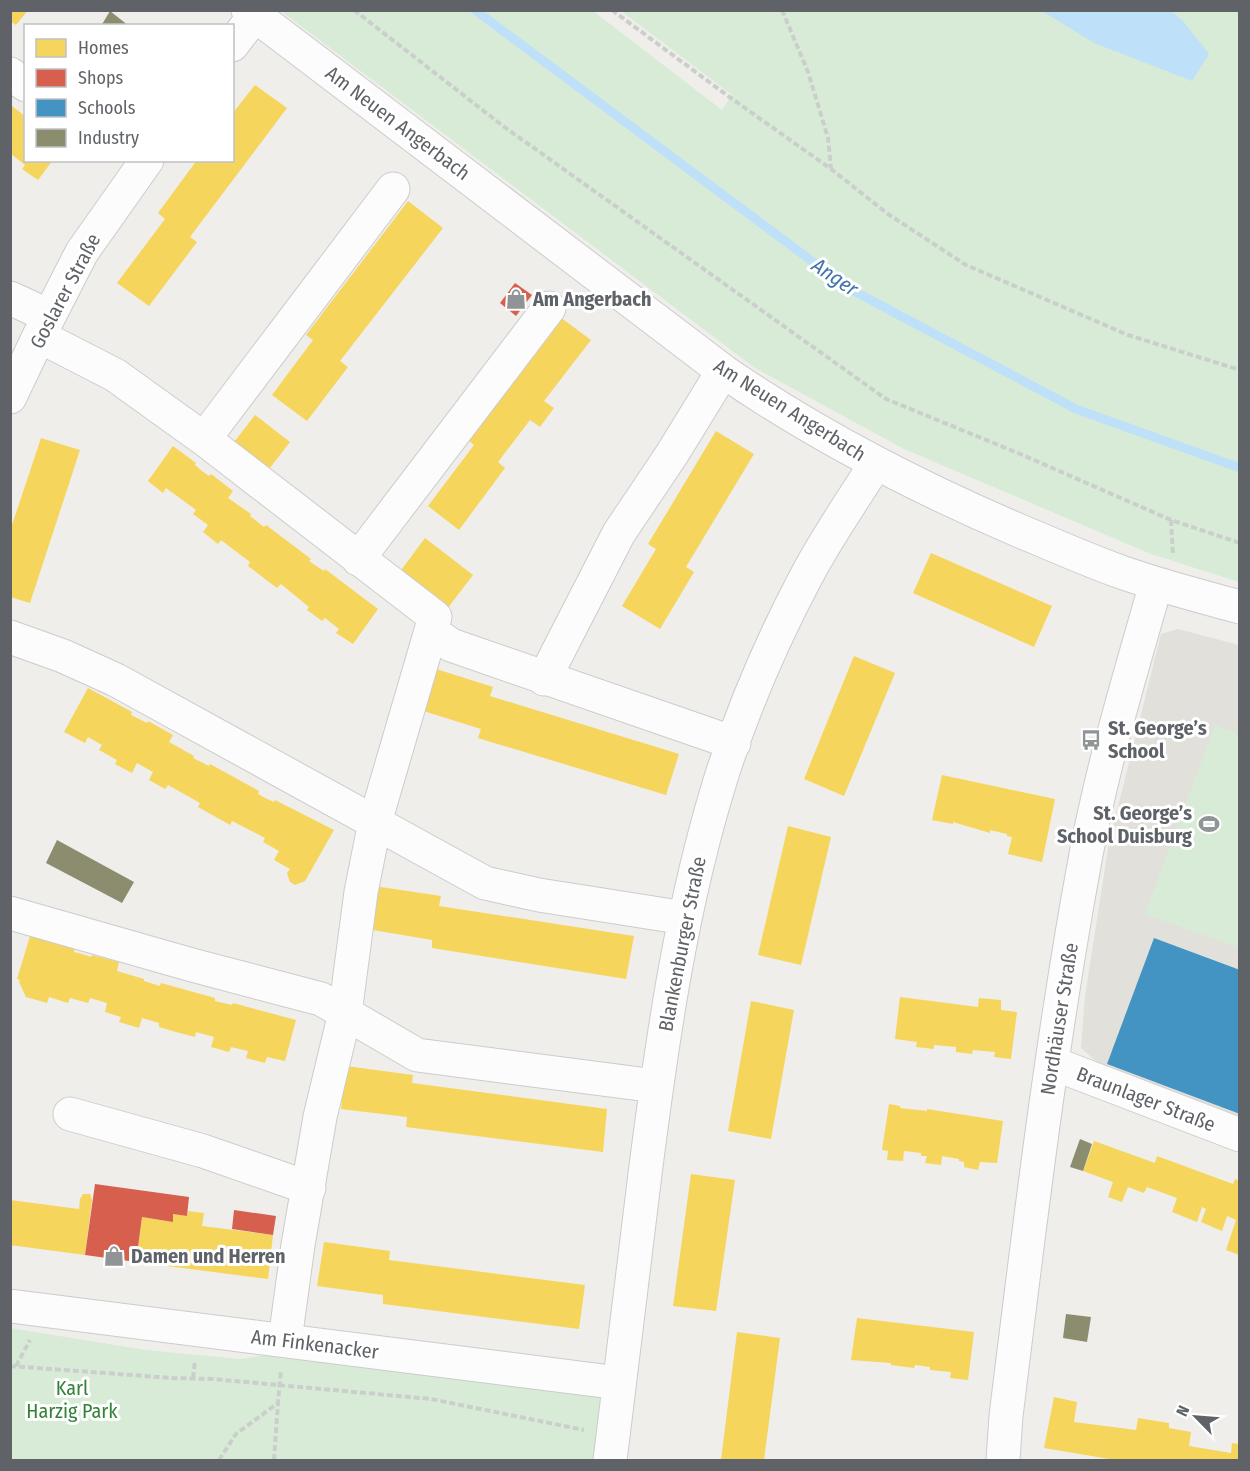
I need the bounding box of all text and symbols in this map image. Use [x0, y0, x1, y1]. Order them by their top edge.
legend [24, 24, 234, 162]
text: Homes [78, 37, 129, 59]
street label: Am Neuen Angerbach [321, 61, 475, 185]
text: Shops [78, 67, 123, 89]
text: Schools [78, 97, 136, 119]
text: Industry [78, 127, 139, 149]
street label: Goslarer Straße [25, 229, 105, 353]
water label: Anger [806, 252, 864, 302]
shop icon: Am Angerbach [504, 287, 528, 311]
place label: Am Angerbach [532, 287, 651, 311]
street label: Am Neuen Angerbach [710, 354, 870, 466]
place label: St. George’s School [1108, 716, 1207, 763]
bus stop icon: St. George’s School [1079, 728, 1103, 752]
place label: St. George’s School Duisburg [1057, 801, 1192, 848]
sports icon: St. George’s School Duisburg [1197, 812, 1221, 836]
street label: Blankenburger Straße [653, 855, 711, 1033]
street label: Nordhäuser Straße [1035, 941, 1083, 1097]
street label: Braunlager Straße [1073, 1062, 1219, 1136]
shop icon: Damen und Herren [102, 1244, 126, 1268]
place label: Damen und Herren [131, 1244, 285, 1268]
street label: Am Finkenacker [250, 1324, 380, 1364]
park label: Karl Harzig Park [26, 1376, 118, 1423]
north arrow [1166, 1387, 1226, 1447]
text: N [1172, 1403, 1193, 1419]

